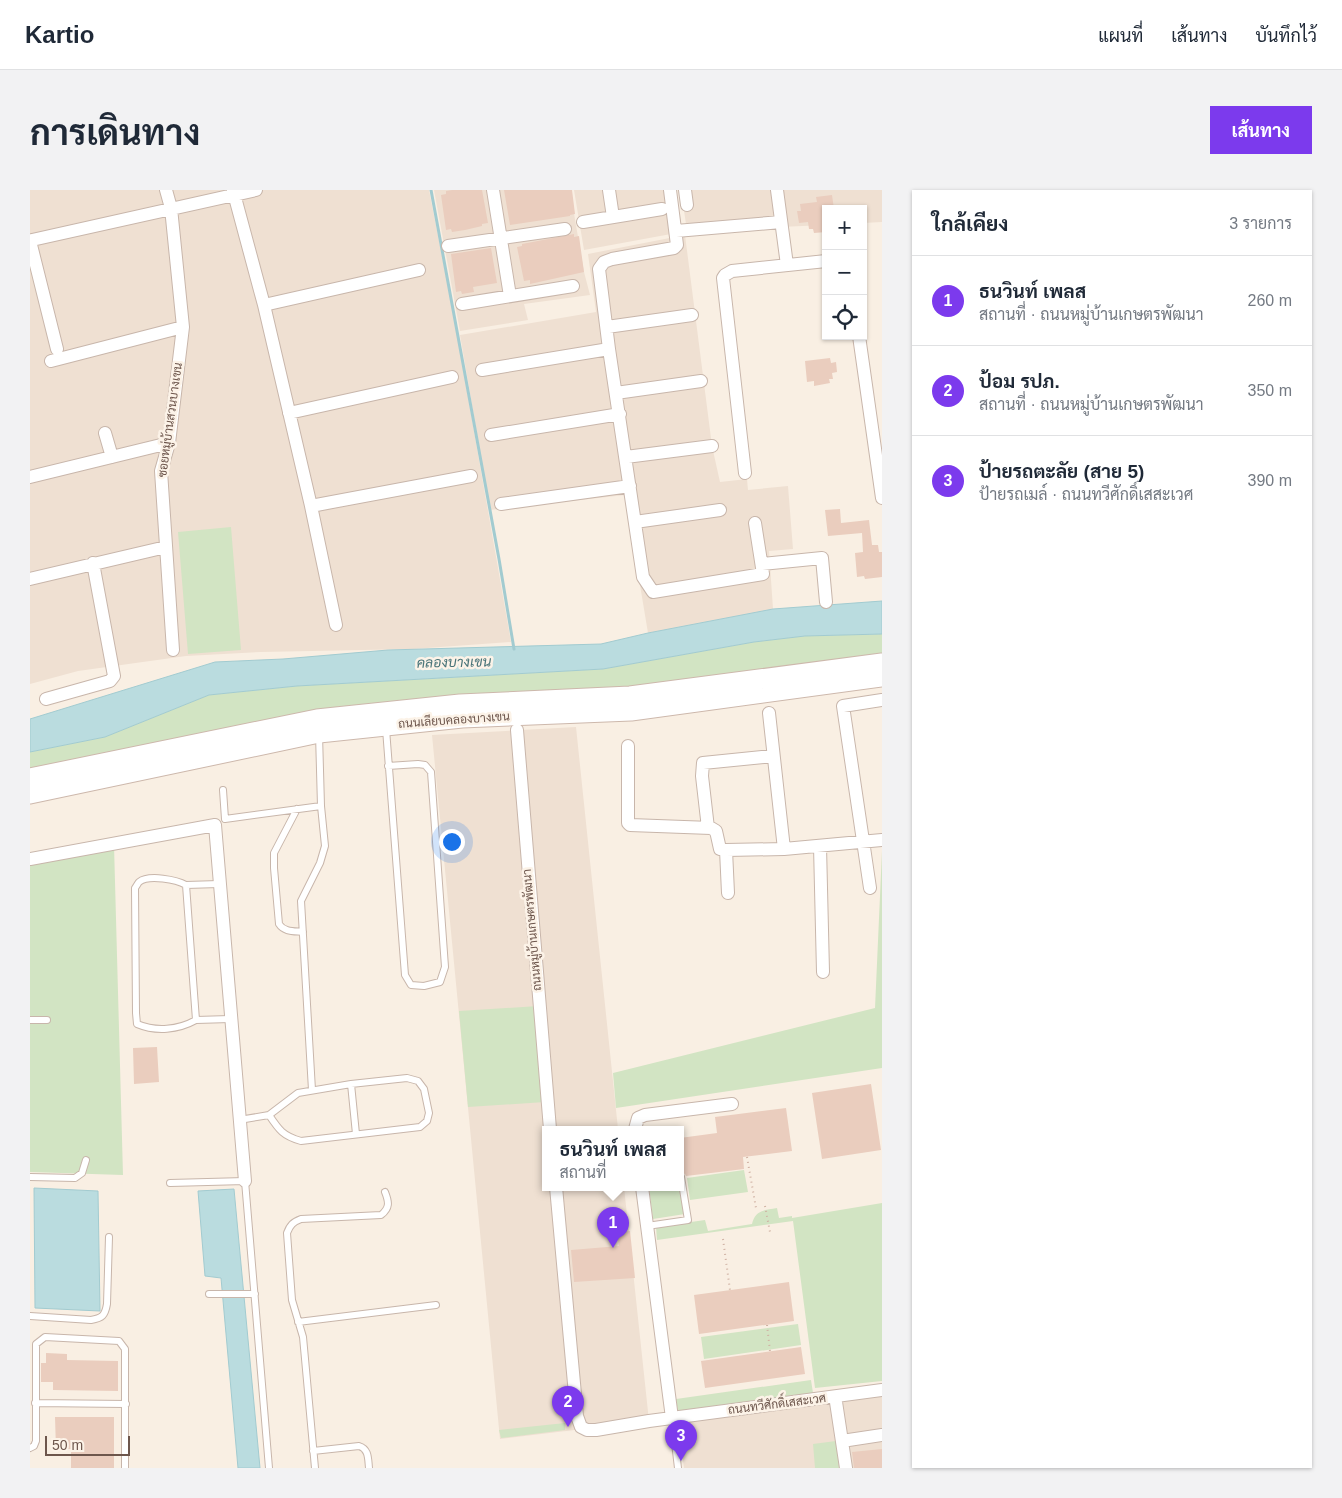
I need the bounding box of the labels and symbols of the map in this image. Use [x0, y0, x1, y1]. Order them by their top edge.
street label: ซอยหมู่บ้านสวนบางเขน [155, 361, 186, 478]
water label: คลองบางเขน [416, 653, 492, 671]
street label: ถนนเลียบคลองบางเขน [398, 708, 511, 731]
your location [439, 829, 465, 855]
street label: ถนนหมู่บ้านเกษตรพัฒนา [520, 868, 545, 992]
pin: 1 [597, 1207, 629, 1248]
pin: 2 [552, 1386, 584, 1427]
street label: ถนนทวีศักดิ์เสสะเวศ [727, 1387, 827, 1417]
pin: 3 [665, 1420, 697, 1461]
scale bar [45, 1433, 130, 1456]

